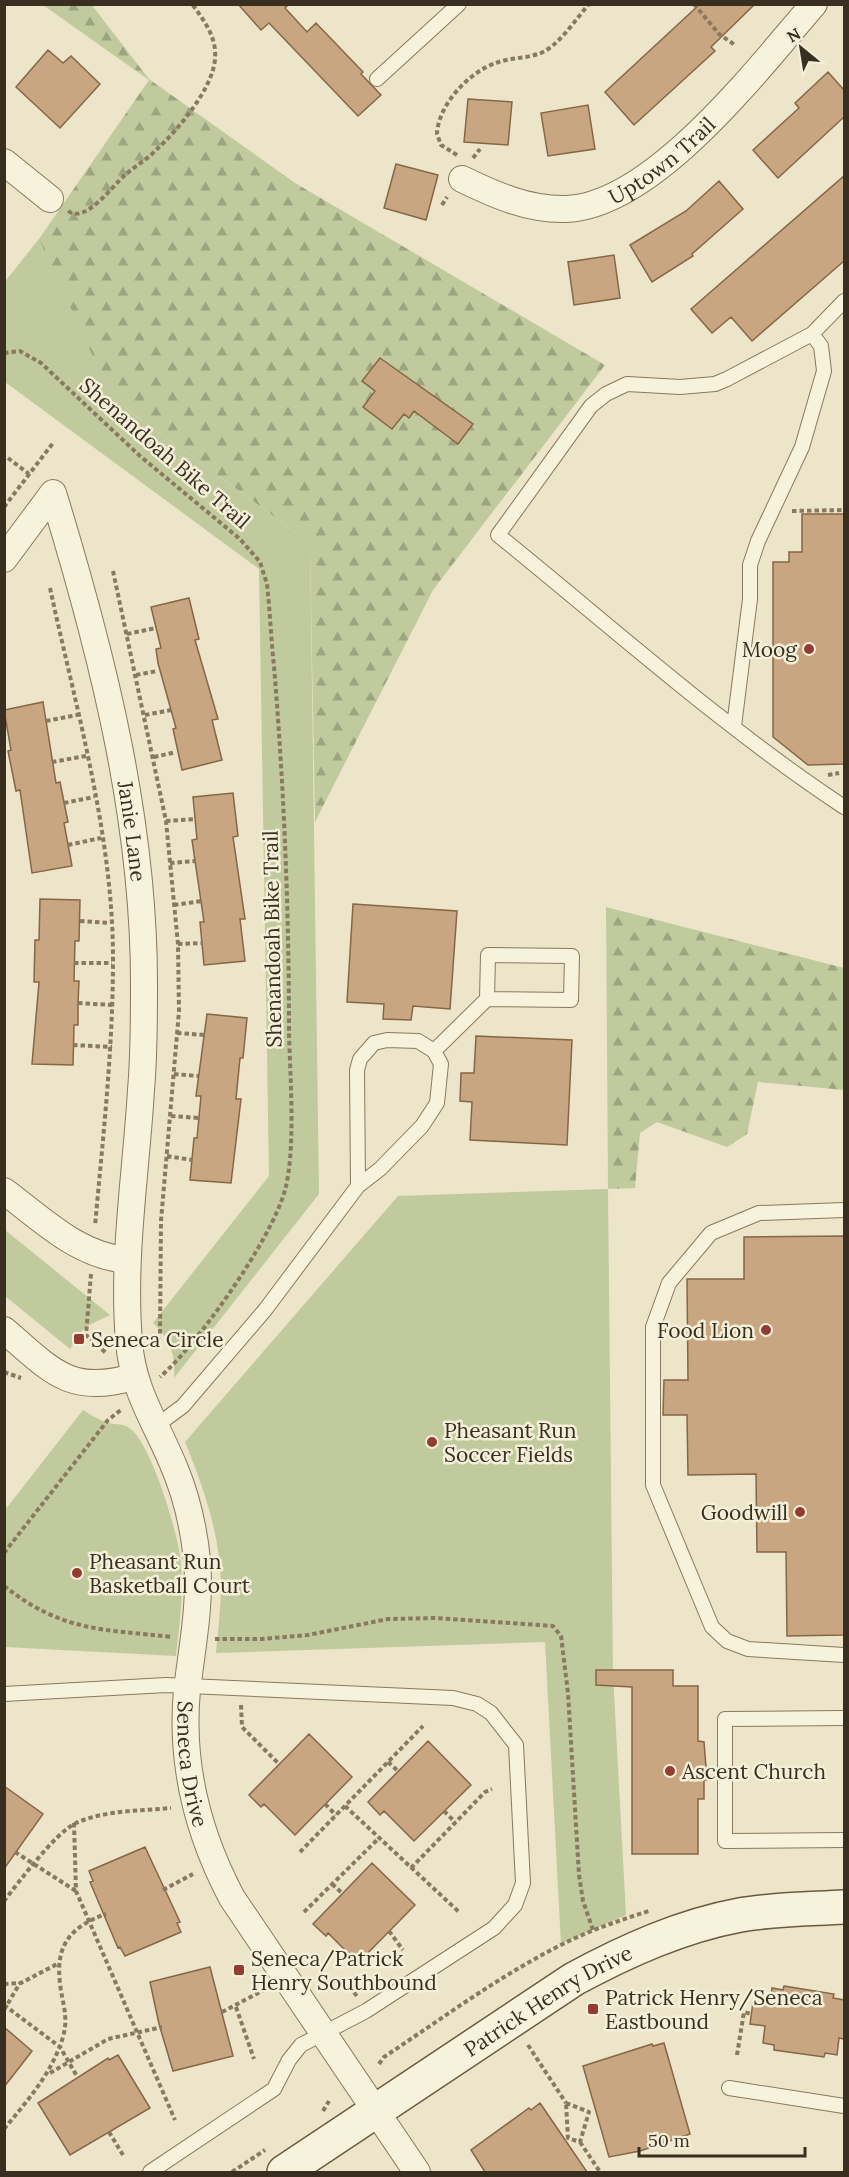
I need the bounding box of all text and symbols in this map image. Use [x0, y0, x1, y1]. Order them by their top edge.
north arrow [771, 18, 831, 78]
text: N [783, 23, 804, 47]
street label: Uptown Trail [604, 111, 721, 210]
street label: Shenandoah Bike Trail [74, 372, 256, 534]
place label: Moog [742, 636, 797, 663]
marker: Moog [802, 642, 816, 656]
street label: Janie Lane [112, 778, 152, 883]
street label: Shenandoah Bike Trail [257, 830, 287, 1048]
place label: Food Lion [657, 1317, 754, 1344]
marker: Food Lion [759, 1323, 773, 1337]
place label: Seneca Circle [91, 1326, 224, 1353]
marker: Seneca Circle [72, 1332, 86, 1346]
place label: Pheasant Run Soccer Fields [444, 1417, 577, 1468]
marker: Pheasant Run Soccer Fields [425, 1435, 439, 1449]
place label: Goodwill [701, 1499, 788, 1526]
marker: Goodwill [793, 1505, 807, 1519]
place label: Pheasant Run Basketball Court [89, 1548, 251, 1599]
marker: Pheasant Run Basketball Court [70, 1566, 84, 1580]
street label: Seneca Drive [172, 1700, 215, 1830]
place label: Ascent Church [681, 1758, 826, 1785]
marker: Ascent Church [663, 1764, 677, 1778]
street label: Patrick Henry Drive [458, 1939, 636, 2062]
place label: Seneca/Patrick Henry Southbound [251, 1945, 437, 1996]
marker: Seneca/Patrick Henry Southbound [232, 1963, 246, 1977]
place label: Patrick Henry/Seneca Eastbound [605, 1984, 823, 2035]
marker: Patrick Henry/Seneca Eastbound [586, 2002, 600, 2016]
scale bar [639, 2120, 806, 2158]
text: 50 m [648, 2129, 690, 2152]

